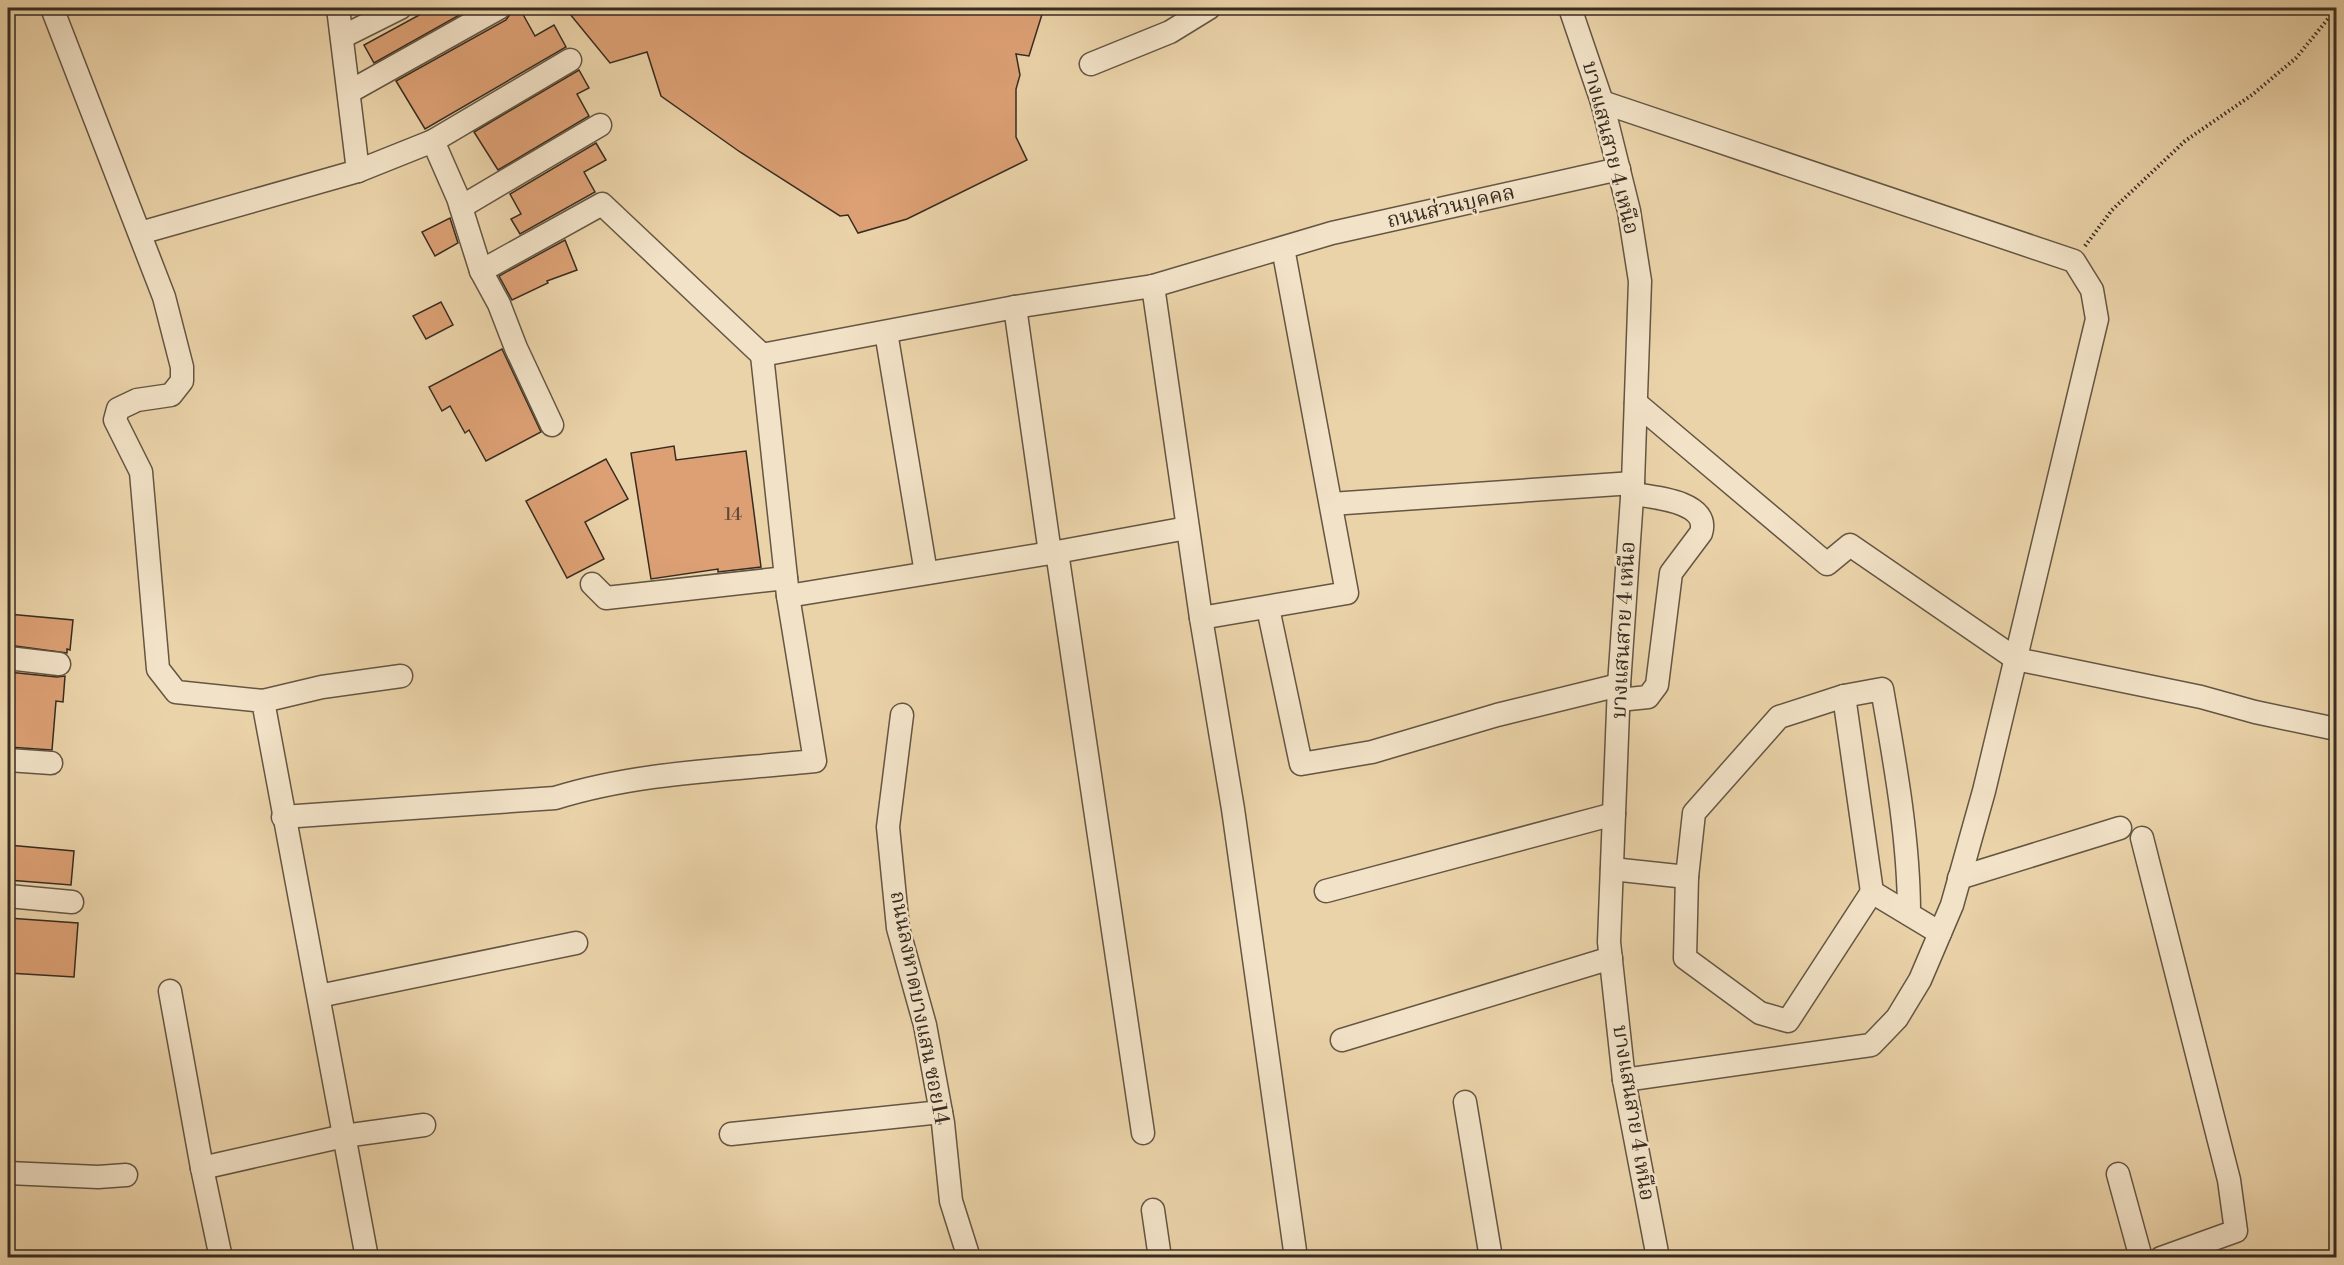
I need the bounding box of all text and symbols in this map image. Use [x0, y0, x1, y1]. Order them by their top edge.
street label: บางแสนสาย 4 เหนือ [1576, 59, 1644, 237]
street label: ถนนส่วนบุคคล [1385, 180, 1517, 234]
house number: 14 [724, 503, 742, 526]
street label: บางแสนสาย 4 เหนือ [1606, 541, 1642, 719]
street label: ถนนลงหาดบางแสน ซอย14 [884, 889, 954, 1127]
street label: บางแสนสาย 4 เหนือ [1606, 1023, 1660, 1203]

